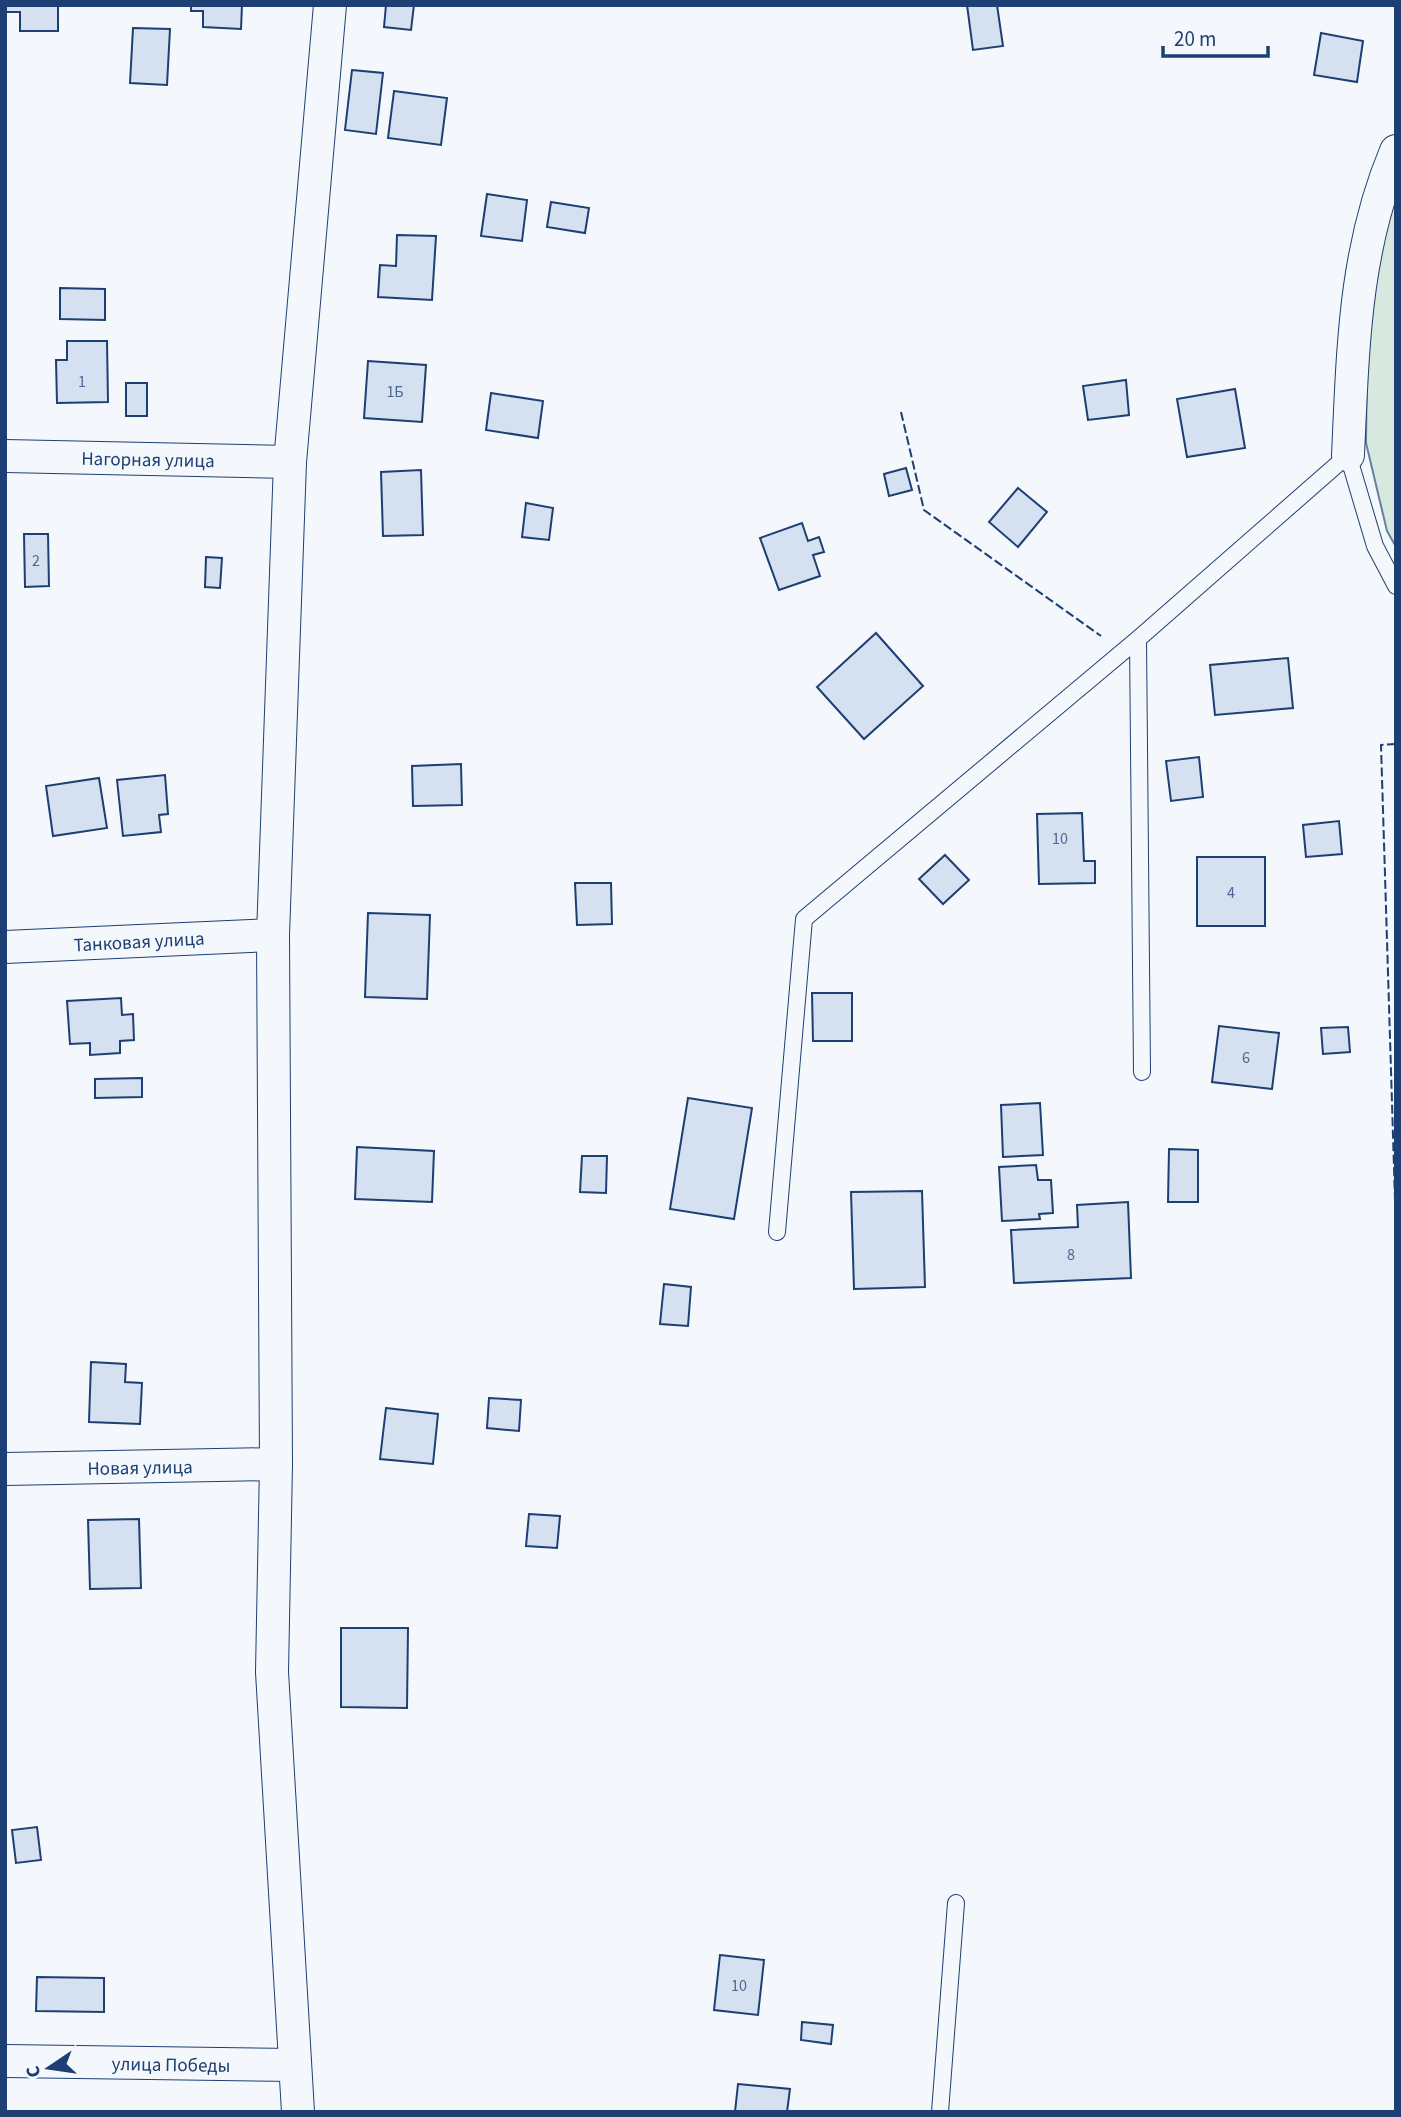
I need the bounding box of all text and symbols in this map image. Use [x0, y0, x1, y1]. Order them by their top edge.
scale bar [1163, 14, 1268, 58]
text: 20 m [1174, 24, 1216, 54]
house number: 1 [78, 371, 86, 393]
house number: 1Б [386, 381, 404, 403]
street label: Нагорная улица [81, 446, 215, 475]
house number: 2 [32, 550, 40, 572]
house number: 10 [1052, 828, 1068, 850]
house number: 4 [1227, 882, 1235, 904]
street label: Танковая улица [73, 926, 205, 959]
house number: 6 [1242, 1047, 1250, 1069]
house number: 8 [1067, 1244, 1075, 1266]
street label: Новая улица [87, 1454, 193, 1483]
house number: 10 [731, 1975, 747, 1997]
north arrow [14, 2033, 84, 2103]
street label: улица Победы [111, 2051, 231, 2080]
text: С [19, 2063, 48, 2080]

